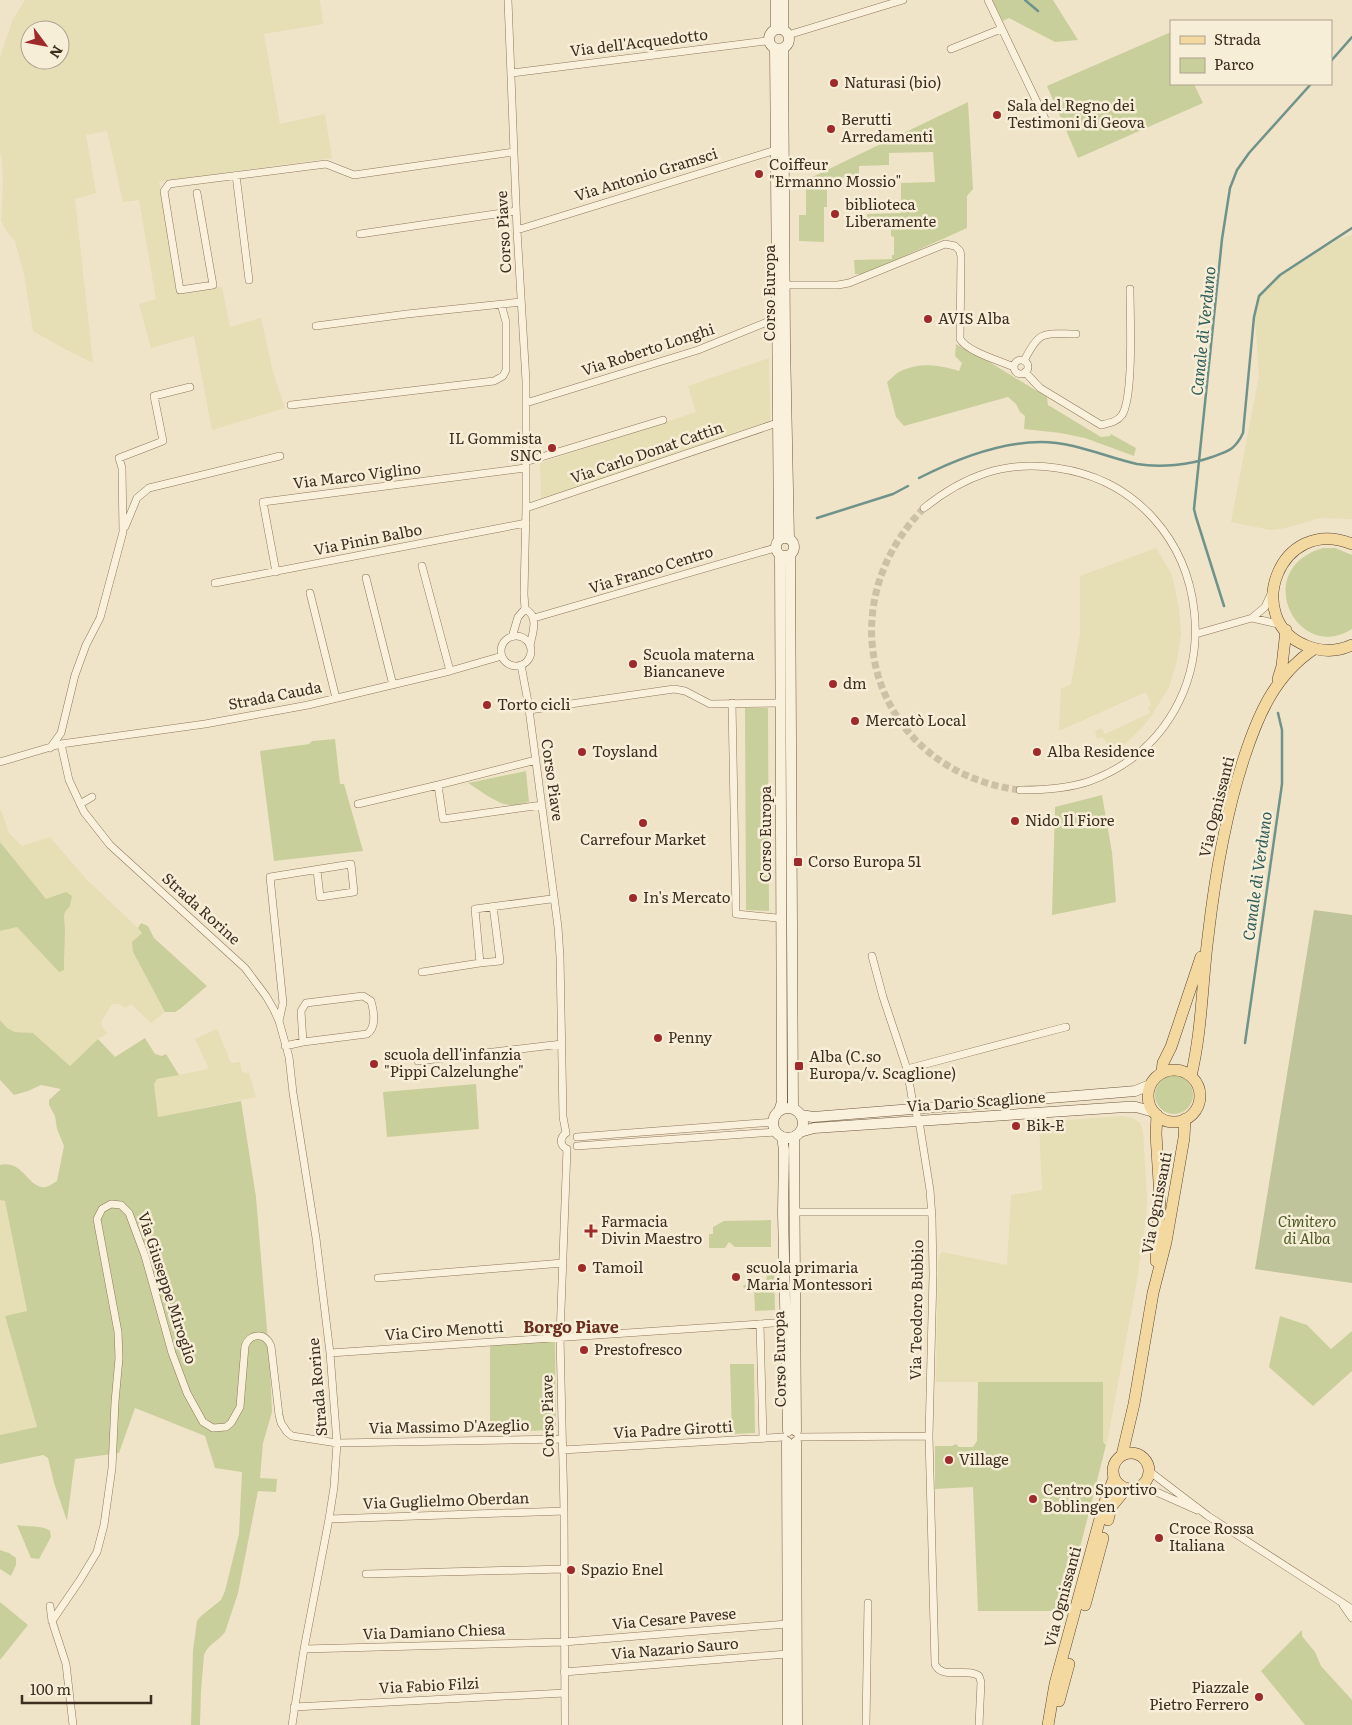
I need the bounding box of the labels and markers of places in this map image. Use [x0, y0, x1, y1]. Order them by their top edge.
place label: Naturasi (bio) [844, 70, 942, 93]
marker: Naturasi (bio) [828, 77, 840, 89]
place label: Sala del Regno dei Testimoni di Geova [1007, 93, 1146, 133]
place label: Berutti Arredamenti [841, 107, 933, 147]
marker: Sala del Regno dei Testimoni di Geova [991, 109, 1003, 121]
marker: Berutti Arredamenti [825, 123, 837, 135]
place label: Coiffeur "Ermanno Mossio" [769, 152, 901, 192]
marker: Coiffeur "Ermanno Mossio" [753, 168, 765, 180]
place label: biblioteca Liberamente [845, 192, 937, 232]
marker: biblioteca Liberamente [829, 208, 841, 220]
place label: AVIS Alba [938, 306, 1011, 329]
marker: AVIS Alba [922, 313, 934, 325]
place label: IL Gommista SNC [449, 426, 543, 466]
marker: IL Gommista SNC [546, 442, 558, 454]
place label: Scuola materna Biancaneve [643, 642, 755, 682]
marker: Scuola materna Biancaneve [627, 658, 639, 670]
place label: dm [843, 671, 867, 694]
marker: dm [827, 678, 839, 690]
place label: Torto cicli [497, 692, 570, 715]
marker: Torto cicli [481, 699, 493, 711]
place label: Mercatò Local [865, 708, 966, 731]
marker: Mercatò Local [849, 715, 861, 727]
place label: Toysland [592, 739, 658, 762]
place label: Alba Residence [1047, 739, 1155, 762]
marker: Toysland [576, 746, 588, 758]
marker: Alba Residence [1031, 746, 1043, 758]
place label: Nido Il Fiore [1025, 808, 1115, 831]
marker: Nido Il Fiore [1009, 815, 1021, 827]
marker: Carrefour Market [637, 817, 649, 829]
place label: Carrefour Market [580, 827, 706, 850]
place label: Corso Europa 51 [808, 849, 921, 872]
marker: Corso Europa 51 [792, 856, 804, 868]
place label: In's Mercato [643, 885, 731, 908]
marker: In's Mercato [627, 892, 639, 904]
place label: Penny [668, 1025, 713, 1048]
marker: Penny [652, 1032, 664, 1044]
place label: scuola dell'infanzia "Pippi Calzelunghe" [384, 1042, 524, 1082]
place label: Alba (C.so Europa/v. Scaglione) [809, 1044, 956, 1084]
marker: scuola dell'infanzia "Pippi Calzelunghe" [368, 1058, 380, 1070]
marker: Alba (C.so Europa/v. Scaglione) [793, 1060, 805, 1072]
place label: Bik-E [1026, 1113, 1065, 1136]
marker: Bik-E [1010, 1120, 1022, 1132]
place label: Farmacia Divin Maestro [601, 1209, 702, 1249]
marker: Farmacia Divin Maestro [585, 1225, 597, 1237]
place label: Tamoil [592, 1255, 643, 1278]
place label: scuola primaria Maria Montessori [746, 1255, 873, 1295]
marker: Tamoil [576, 1262, 588, 1274]
marker: scuola primaria Maria Montessori [730, 1271, 742, 1283]
place label: Prestofresco [594, 1337, 682, 1360]
marker: Prestofresco [578, 1344, 590, 1356]
place label: Village [959, 1447, 1009, 1470]
marker: Village [943, 1454, 955, 1466]
place label: Centro Sportivo Boblingen [1043, 1477, 1157, 1517]
marker: Centro Sportivo Boblingen [1027, 1493, 1039, 1505]
place label: Croce Rossa Italiana [1169, 1516, 1255, 1556]
marker: Croce Rossa Italiana [1153, 1532, 1165, 1544]
place label: Spazio Enel [581, 1557, 663, 1580]
marker: Spazio Enel [565, 1564, 577, 1576]
place label: Piazzale Pietro Ferrero [1149, 1675, 1249, 1715]
marker: Piazzale Pietro Ferrero [1253, 1691, 1265, 1703]

